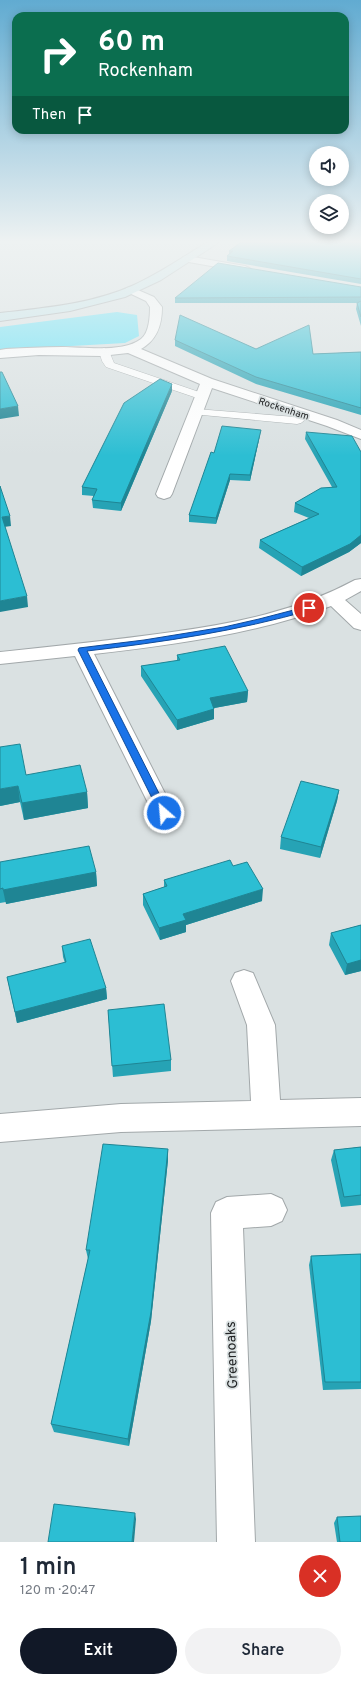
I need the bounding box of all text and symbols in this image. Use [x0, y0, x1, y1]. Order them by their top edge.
text: 60 m [98, 25, 165, 61]
icon: right [32, 28, 84, 80]
text: Rockenham [98, 60, 193, 83]
icon: arrive [74, 104, 96, 126]
text: Then [32, 106, 66, 125]
map controls [309, 146, 349, 234]
button: sound [309, 146, 349, 186]
button: layers [309, 194, 349, 234]
street label: Rockenham [256, 395, 311, 424]
pin [292, 591, 326, 625]
icon: arrive [298, 597, 320, 619]
position arrow [143, 792, 185, 834]
street label: Greenoaks [223, 1321, 242, 1389]
text: 1 min [20, 1553, 77, 1583]
button: close [299, 1555, 341, 1597]
text: 120 m · 20:47 [20, 1583, 95, 1599]
button: Exit [20, 1628, 177, 1674]
button: Share [185, 1628, 341, 1674]

